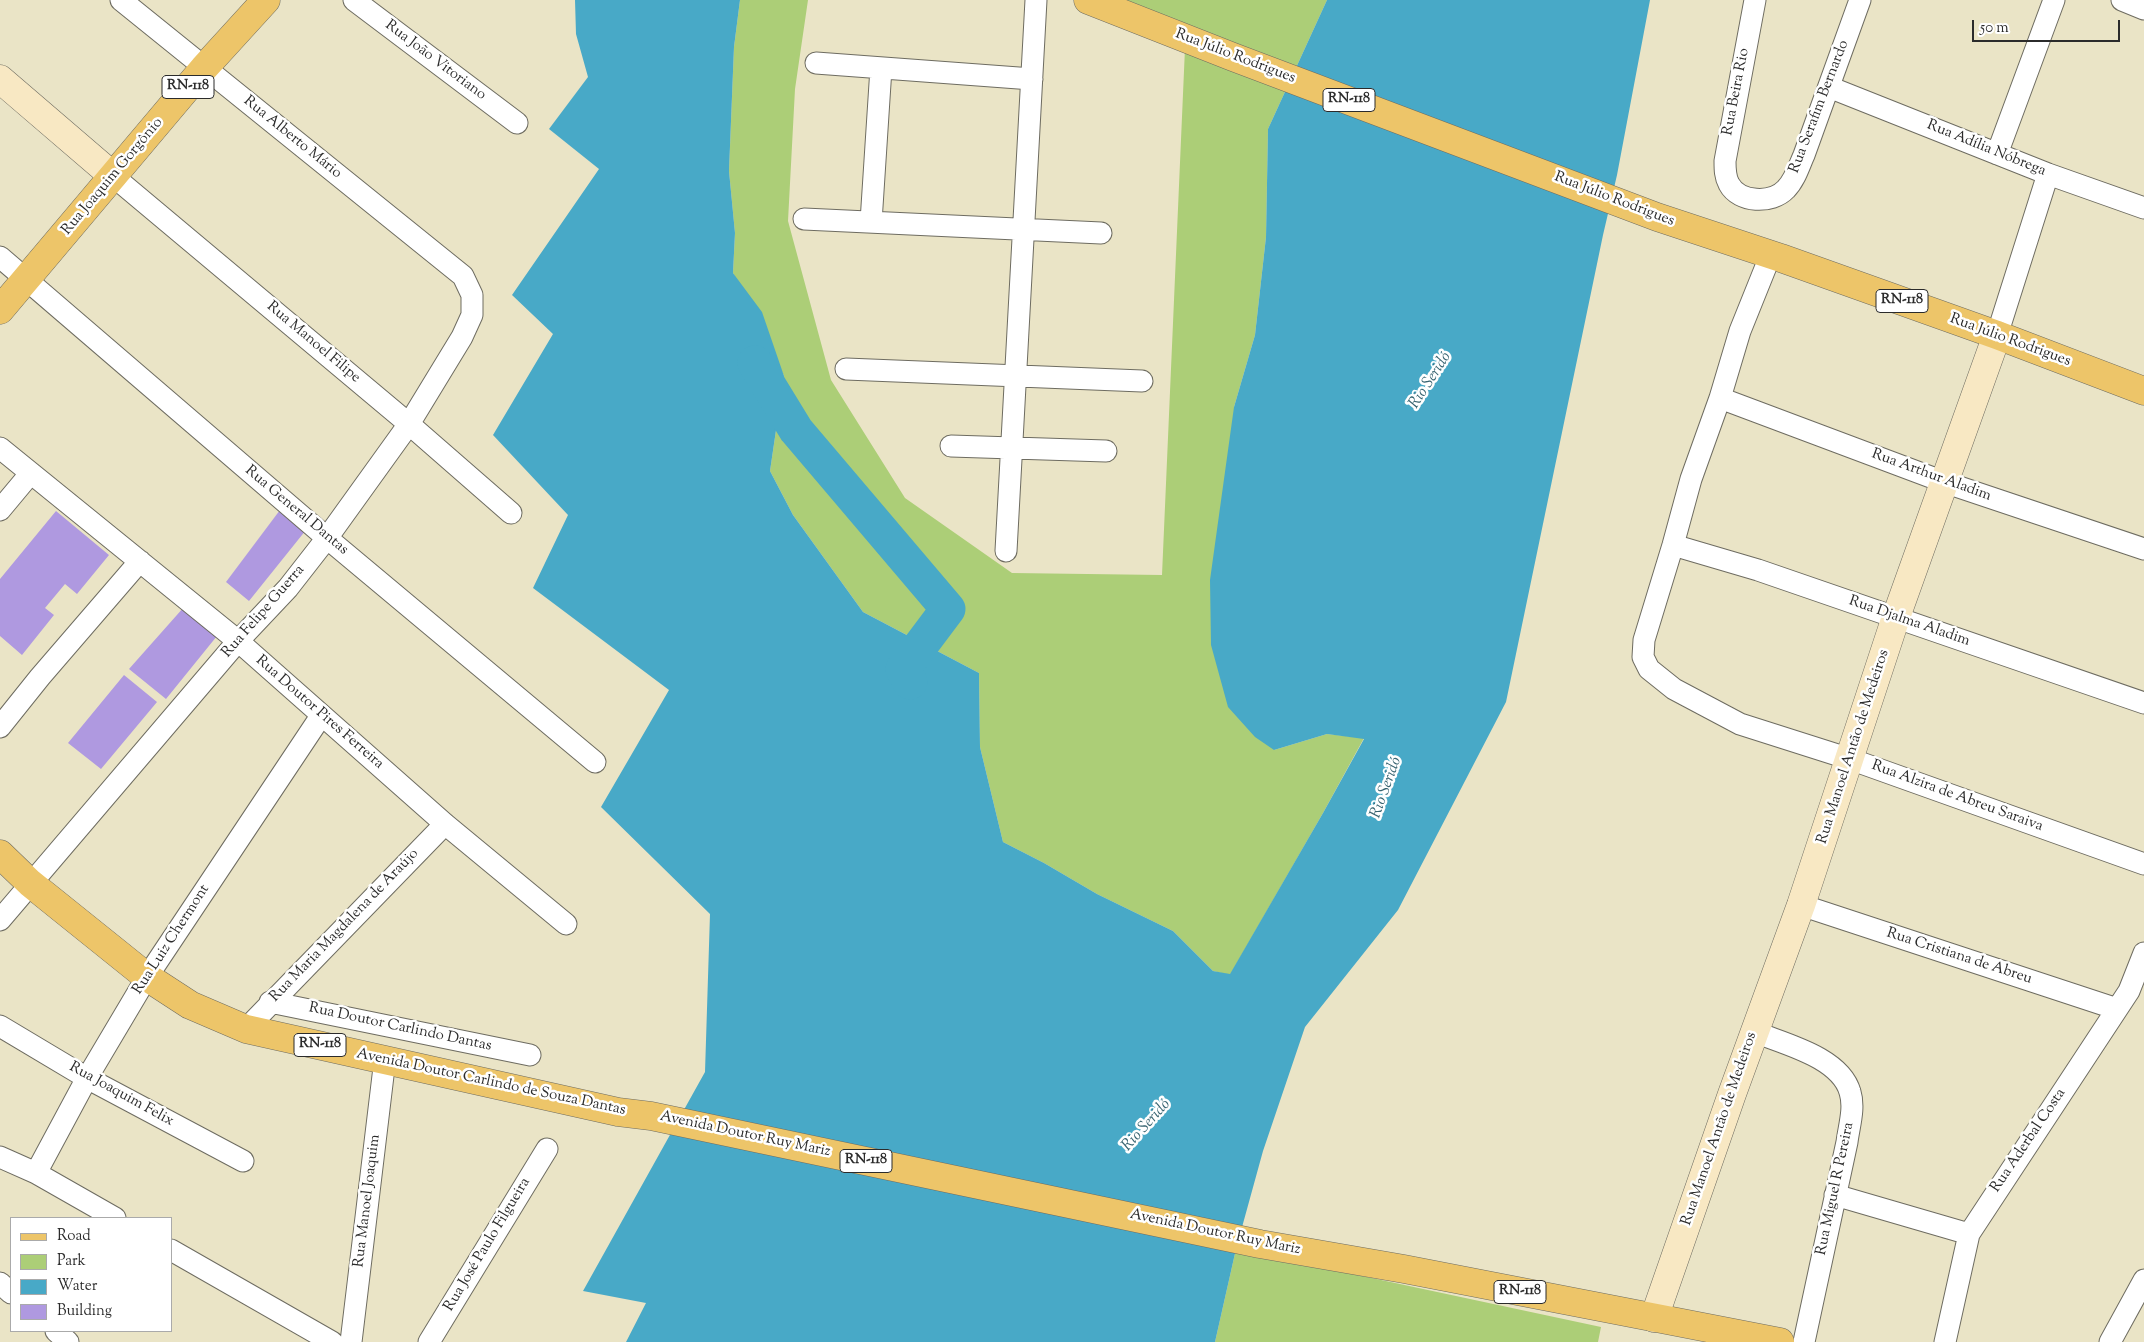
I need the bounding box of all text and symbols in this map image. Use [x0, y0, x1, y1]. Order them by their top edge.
scale bar [1974, 10, 2122, 42]
street label: Rua João Vitoriano [381, 17, 489, 105]
text: 50 m [1980, 18, 2009, 39]
street label: Rua Júlio Rodrigues [1172, 26, 1298, 88]
street label: Rua Serafim Bernardo [1786, 38, 1854, 176]
street label: Rua Beira Rio [1720, 47, 1754, 137]
road number: RN-118 [162, 75, 214, 98]
road number: RN-118 [1323, 88, 1375, 112]
street label: Rua Alberto Mário [239, 93, 345, 183]
street label: Rua Joaquim Gorgônio [59, 115, 167, 239]
street label: Rua Adília Nóbrega [1924, 117, 2048, 181]
street label: Rua Júlio Rodrigues [1551, 169, 1677, 231]
road number: RN-118 [1876, 290, 1928, 312]
street label: Rua Manoel Filipe [262, 298, 364, 388]
street label: Rua Júlio Rodrigues [1947, 311, 2073, 371]
water label: Rio Seridó [1406, 349, 1456, 413]
street label: Rua Arthur Aladim [1869, 446, 1993, 506]
street label: Rua General Dantas [241, 463, 351, 559]
street label: Rua Felipe Guerra [219, 562, 309, 662]
street label: Rua Djalma Aladim [1846, 593, 1972, 651]
street label: Rua Manoel Antão de Medeiros [1814, 647, 1894, 847]
street label: Rua Doutor Pires Ferreira [251, 652, 387, 774]
water label: Rio Seridó [1367, 755, 1407, 821]
street label: Rua Alzira de Abreu Saraiva [1869, 758, 2045, 836]
street label: Rua Maria Magdalena de Araújo [267, 845, 423, 1007]
street label: Rua Luiz Chermont [130, 882, 214, 998]
street label: Rua Cristiana de Abreu [1884, 925, 2034, 989]
street label: Rua Doutor Carlindo Dantas [307, 1000, 493, 1056]
street label: Rua Manoel Antão de Medeiros [1678, 1030, 1762, 1228]
road number: RN-118 [294, 1034, 346, 1056]
street label: Avenida Doutor Carlindo de Souza Dantas [355, 1046, 627, 1120]
street label: Rua Joaquim Felix [66, 1059, 176, 1131]
street label: Rua Aderbal Costa [1988, 1086, 2070, 1196]
water label: Rio Seridó [1119, 1096, 1175, 1156]
street label: Avenida Doutor Ruy Mariz [658, 1108, 832, 1162]
street label: Rua Miguel R Pereira [1813, 1121, 1859, 1257]
street label: Rua Manoel Joaquim [351, 1134, 385, 1268]
road number: RN-118 [840, 1150, 892, 1172]
street label: Rua José Paulo Filgueira [441, 1175, 535, 1315]
street label: Avenida Doutor Ruy Mariz [1128, 1206, 1302, 1260]
legend [10, 1217, 172, 1332]
text: Road [57, 1226, 91, 1247]
text: Park [57, 1251, 86, 1272]
text: Water [57, 1276, 97, 1297]
road number: RN-118 [1494, 1280, 1546, 1304]
text: Building [57, 1301, 112, 1322]

